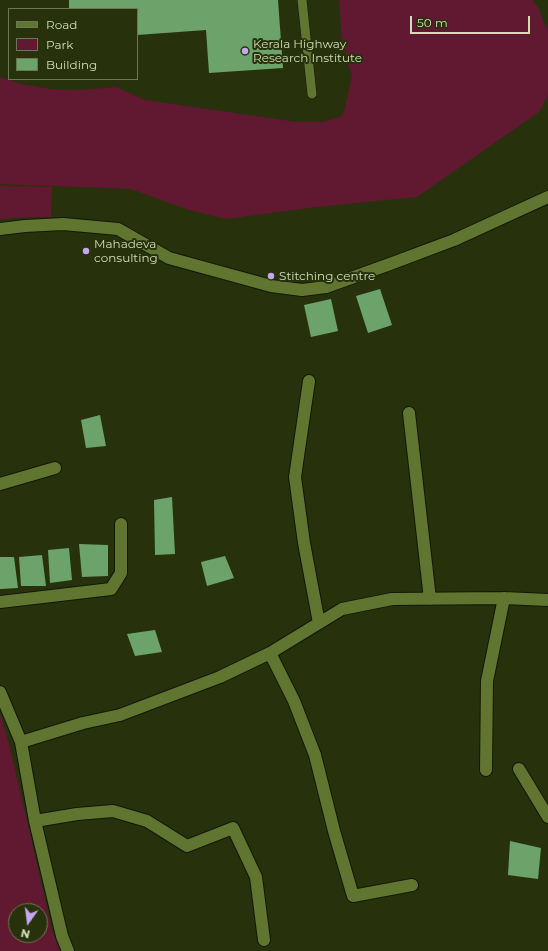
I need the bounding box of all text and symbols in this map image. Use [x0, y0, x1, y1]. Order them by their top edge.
legend [8, 8, 138, 80]
scale bar [412, 8, 532, 34]
text: 50 m [417, 15, 448, 30]
text: Road [46, 17, 77, 32]
text: Park [46, 37, 73, 52]
place label: Kerala Highway Research Institute [253, 37, 362, 65]
marker: Kerala Highway Research Institute [240, 46, 250, 56]
text: Building [46, 57, 97, 72]
place label: Mahadeva consulting [94, 237, 158, 265]
marker: Mahadeva consulting [81, 246, 91, 256]
place label: Stitching centre [279, 269, 375, 283]
marker: Stitching centre [266, 271, 276, 281]
north arrow [8, 903, 48, 943]
text: N [19, 926, 31, 942]

